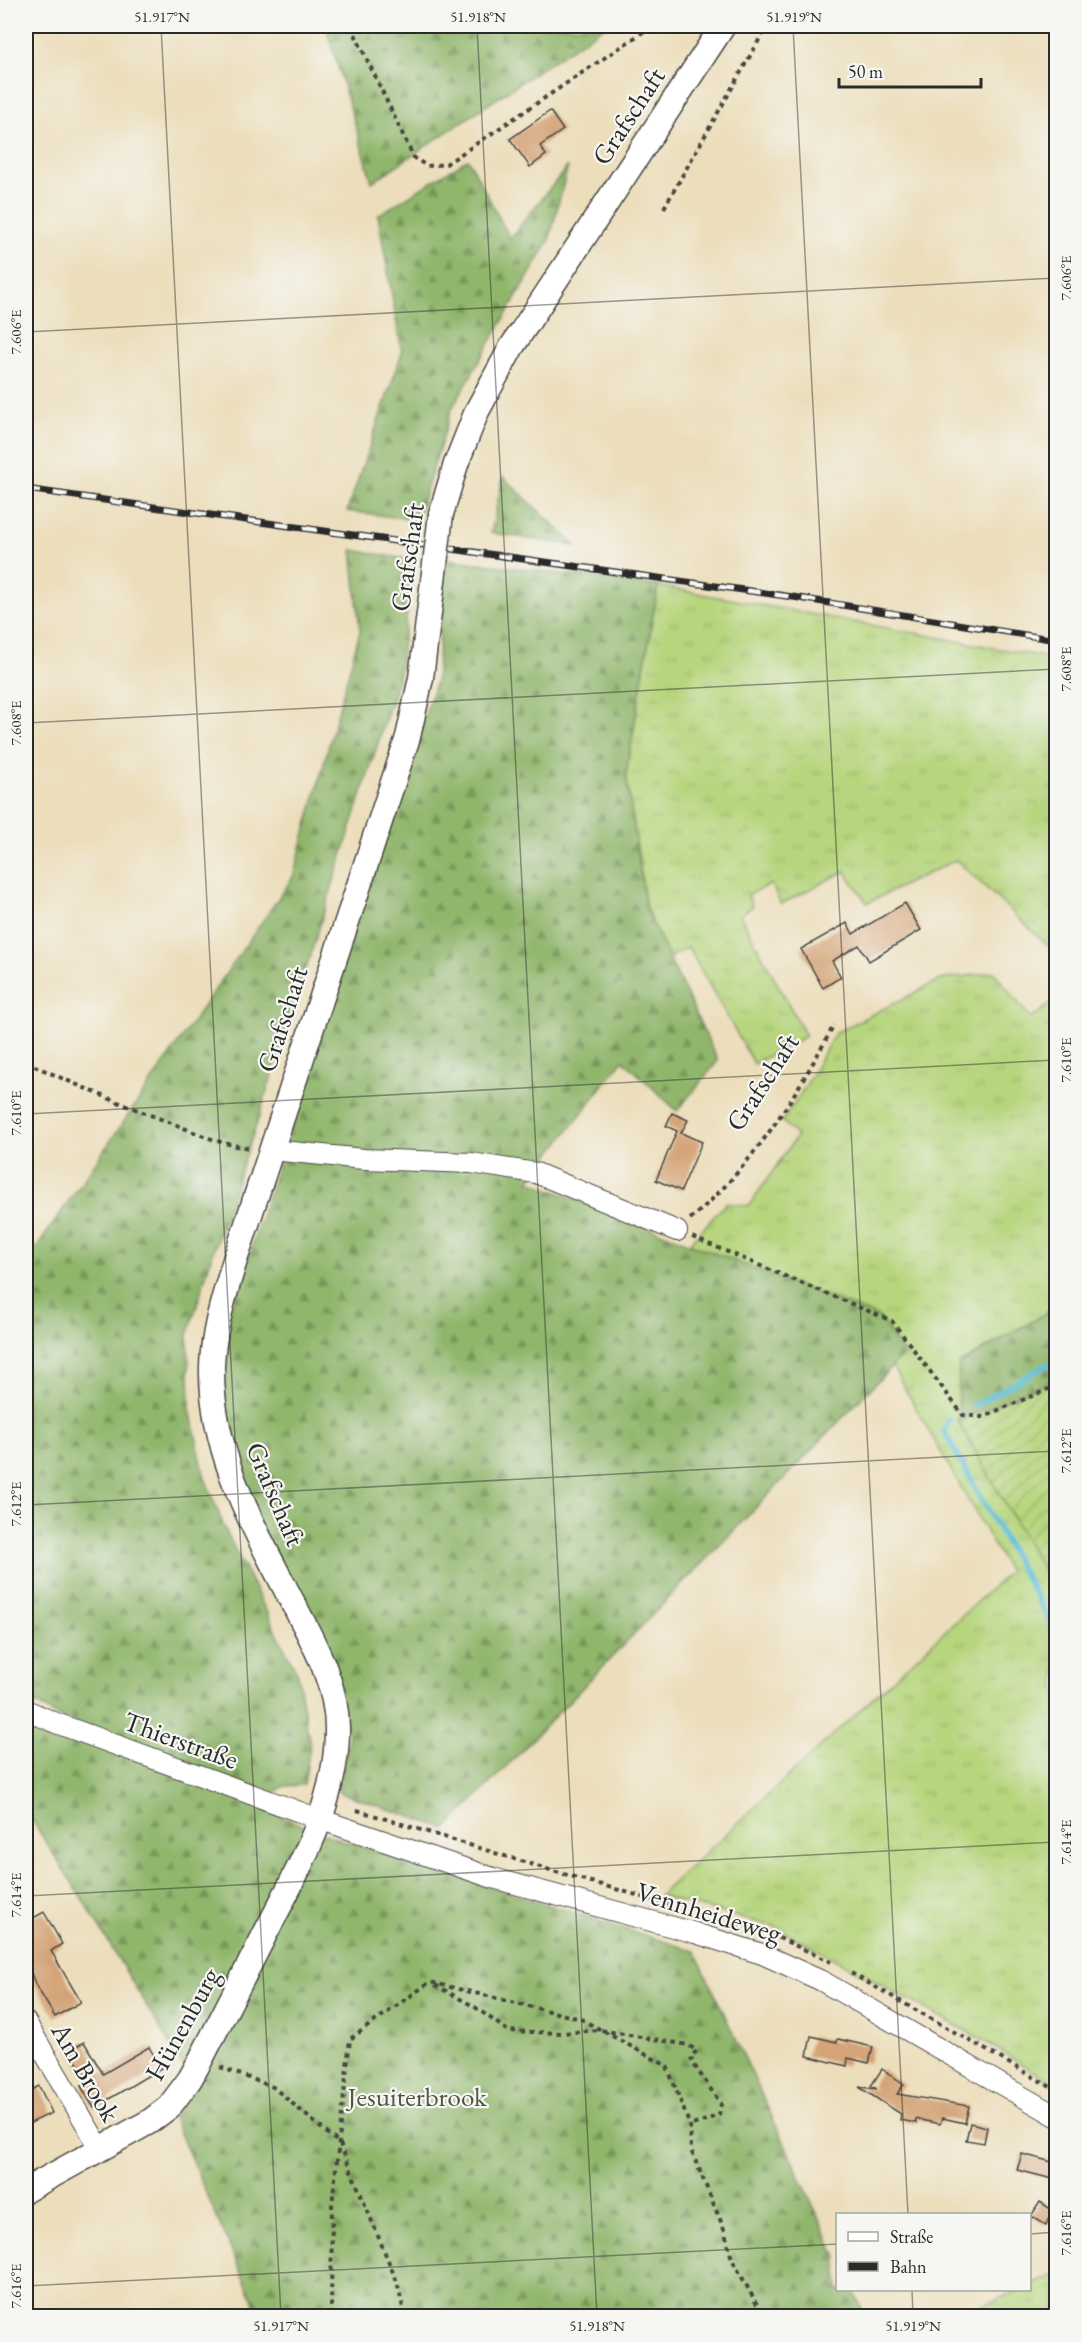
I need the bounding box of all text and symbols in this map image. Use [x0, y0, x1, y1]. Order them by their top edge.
text: 51.917°N [134, 7, 190, 26]
text: 51.918°N [450, 7, 506, 26]
text: 51.919°N [766, 7, 822, 26]
scale bar [839, 51, 982, 89]
street label: Grafschaft [584, 60, 673, 171]
text: 50 m [848, 60, 883, 83]
text: 7.606°E [1056, 255, 1075, 301]
text: 7.606°E [6, 309, 25, 355]
street label: Grafschaft [382, 500, 432, 614]
text: 7.608°E [1056, 646, 1075, 692]
text: 7.608°E [6, 700, 25, 746]
street label: Grafschaft [248, 961, 316, 1076]
street label: Grafschaft [718, 1026, 807, 1137]
text: 7.610°E [1056, 1037, 1075, 1083]
text: 7.610°E [6, 1090, 25, 1136]
text: 7.612°E [1056, 1428, 1075, 1474]
street label: Grafschaft [238, 1437, 314, 1552]
text: 7.612°E [6, 1481, 25, 1527]
street label: Thierstraße [119, 1703, 243, 1777]
text: 7.614°E [1056, 1819, 1075, 1865]
text: 7.614°E [6, 1872, 25, 1918]
street label: Vennheideweg [632, 1873, 786, 1951]
street label: Hünenburg [137, 1961, 227, 2087]
street label: Am Brook [43, 2015, 129, 2128]
park label: Jesuiterbrook [345, 2079, 487, 2114]
text: 7.616°E [1056, 2210, 1075, 2256]
legend [836, 2213, 1031, 2291]
text: Straße [890, 2225, 933, 2248]
text: Bahn [890, 2255, 927, 2278]
text: 7.616°E [6, 2263, 25, 2309]
text: 51.917°N [253, 2316, 309, 2335]
text: 51.918°N [569, 2316, 625, 2335]
text: 51.919°N [885, 2316, 941, 2335]

